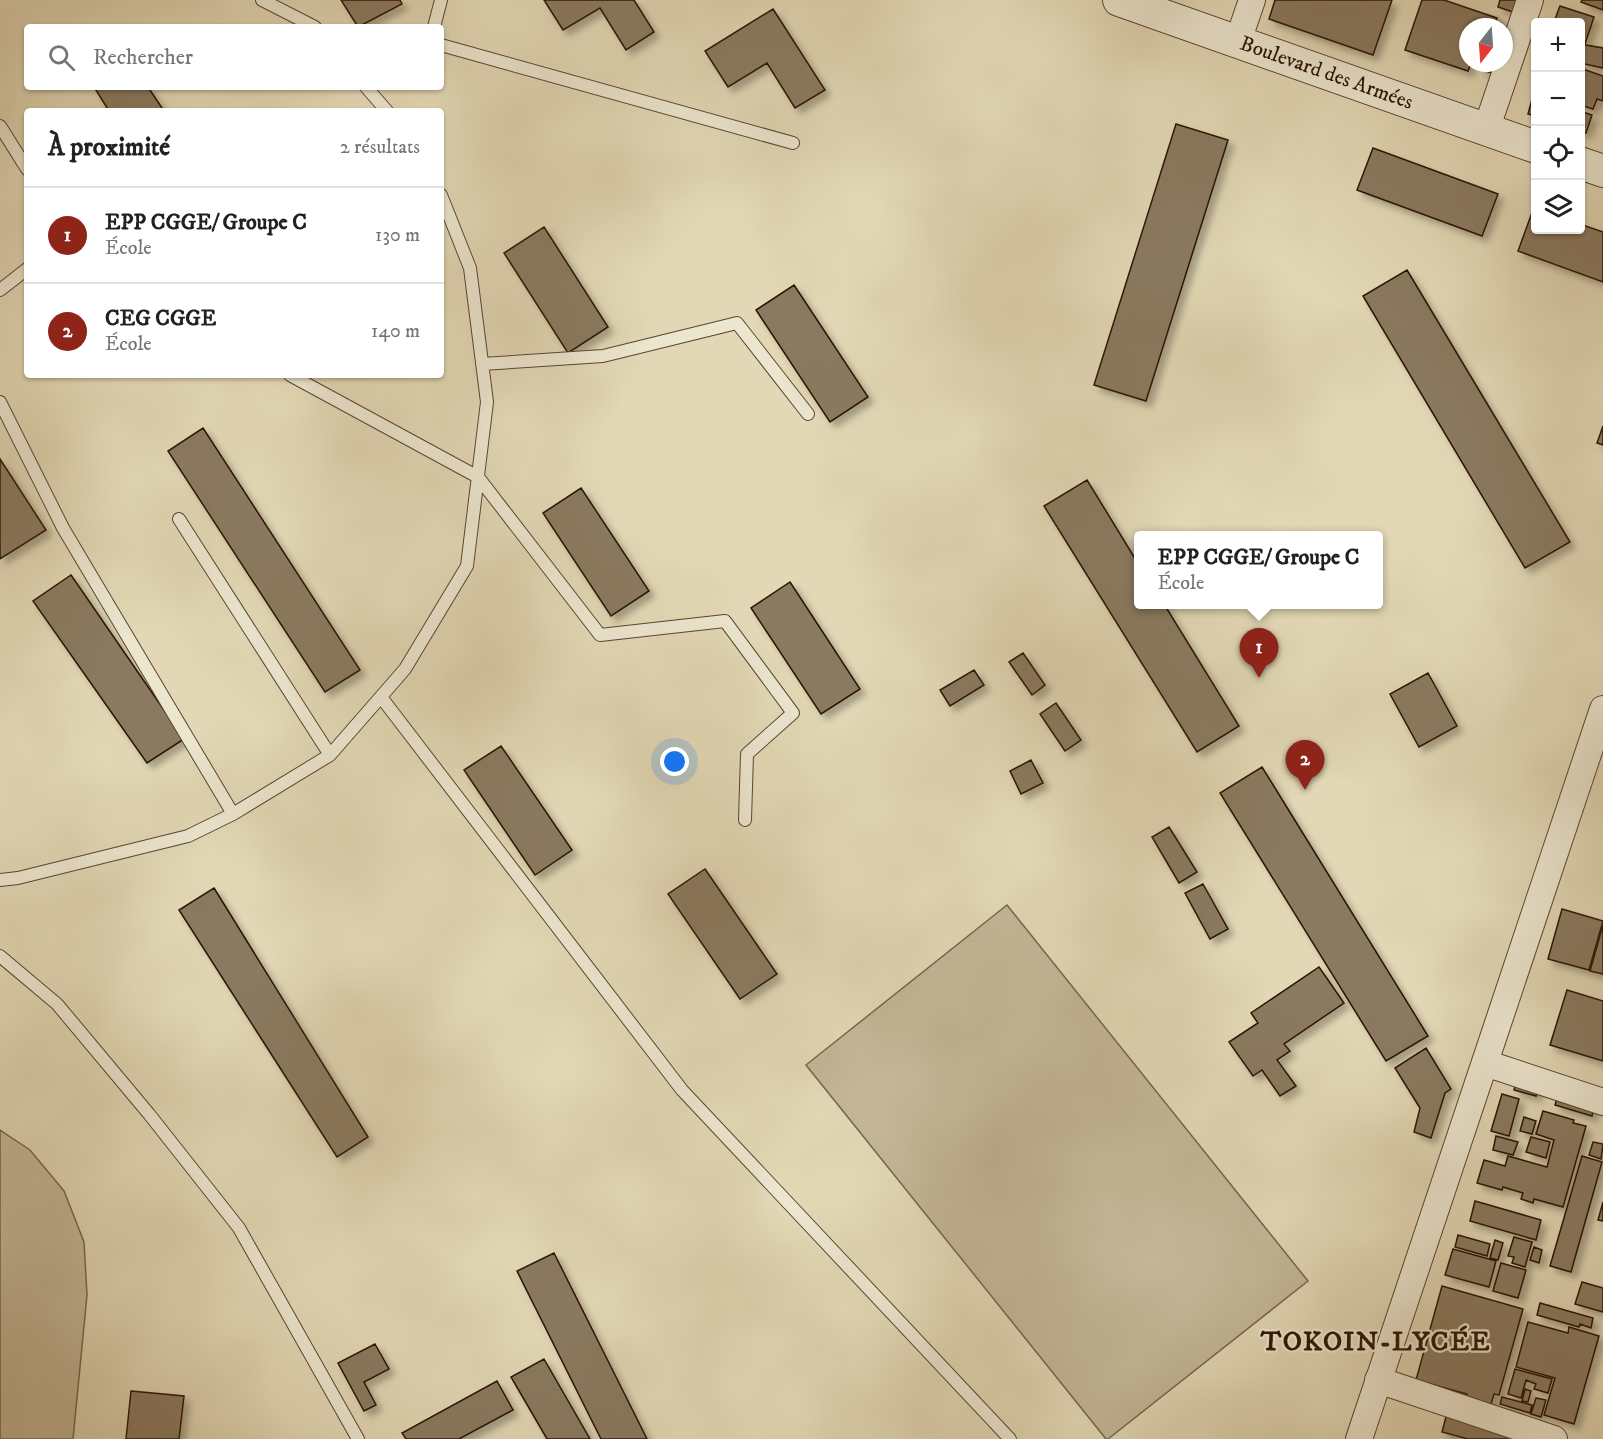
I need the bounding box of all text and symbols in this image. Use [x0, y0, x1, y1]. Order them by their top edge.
north arrow [1459, 18, 1513, 72]
map controls [1531, 18, 1585, 234]
button: + [1531, 18, 1585, 72]
search box [24, 24, 444, 90]
street label: Boulevard des Armées [1237, 31, 1416, 116]
icon: search [45, 41, 78, 74]
text: Rechercher [93, 44, 193, 71]
button: − [1531, 72, 1585, 126]
button: locate [1531, 126, 1585, 180]
text: À proximité [48, 131, 170, 164]
text: 2 résultats [340, 135, 420, 160]
button: layers [1531, 180, 1585, 234]
text: EPP CGGE/ Groupe C [105, 209, 307, 236]
text: 1 [64, 223, 71, 248]
text: 130 m [375, 223, 420, 248]
text: École [105, 236, 152, 261]
text: CEG CGGE [105, 305, 216, 332]
text: 2 [63, 319, 72, 344]
text: 140 m [371, 319, 420, 344]
text: École [105, 332, 152, 357]
popup [1134, 531, 1383, 609]
text: EPP CGGE/ Groupe C [1158, 544, 1359, 571]
text: École [1158, 571, 1204, 596]
pin: 1 [1240, 628, 1278, 678]
pin: 2 [1286, 740, 1324, 790]
your location [660, 747, 689, 776]
district label: TOKOIN-LYCÉE [1260, 1325, 1491, 1359]

